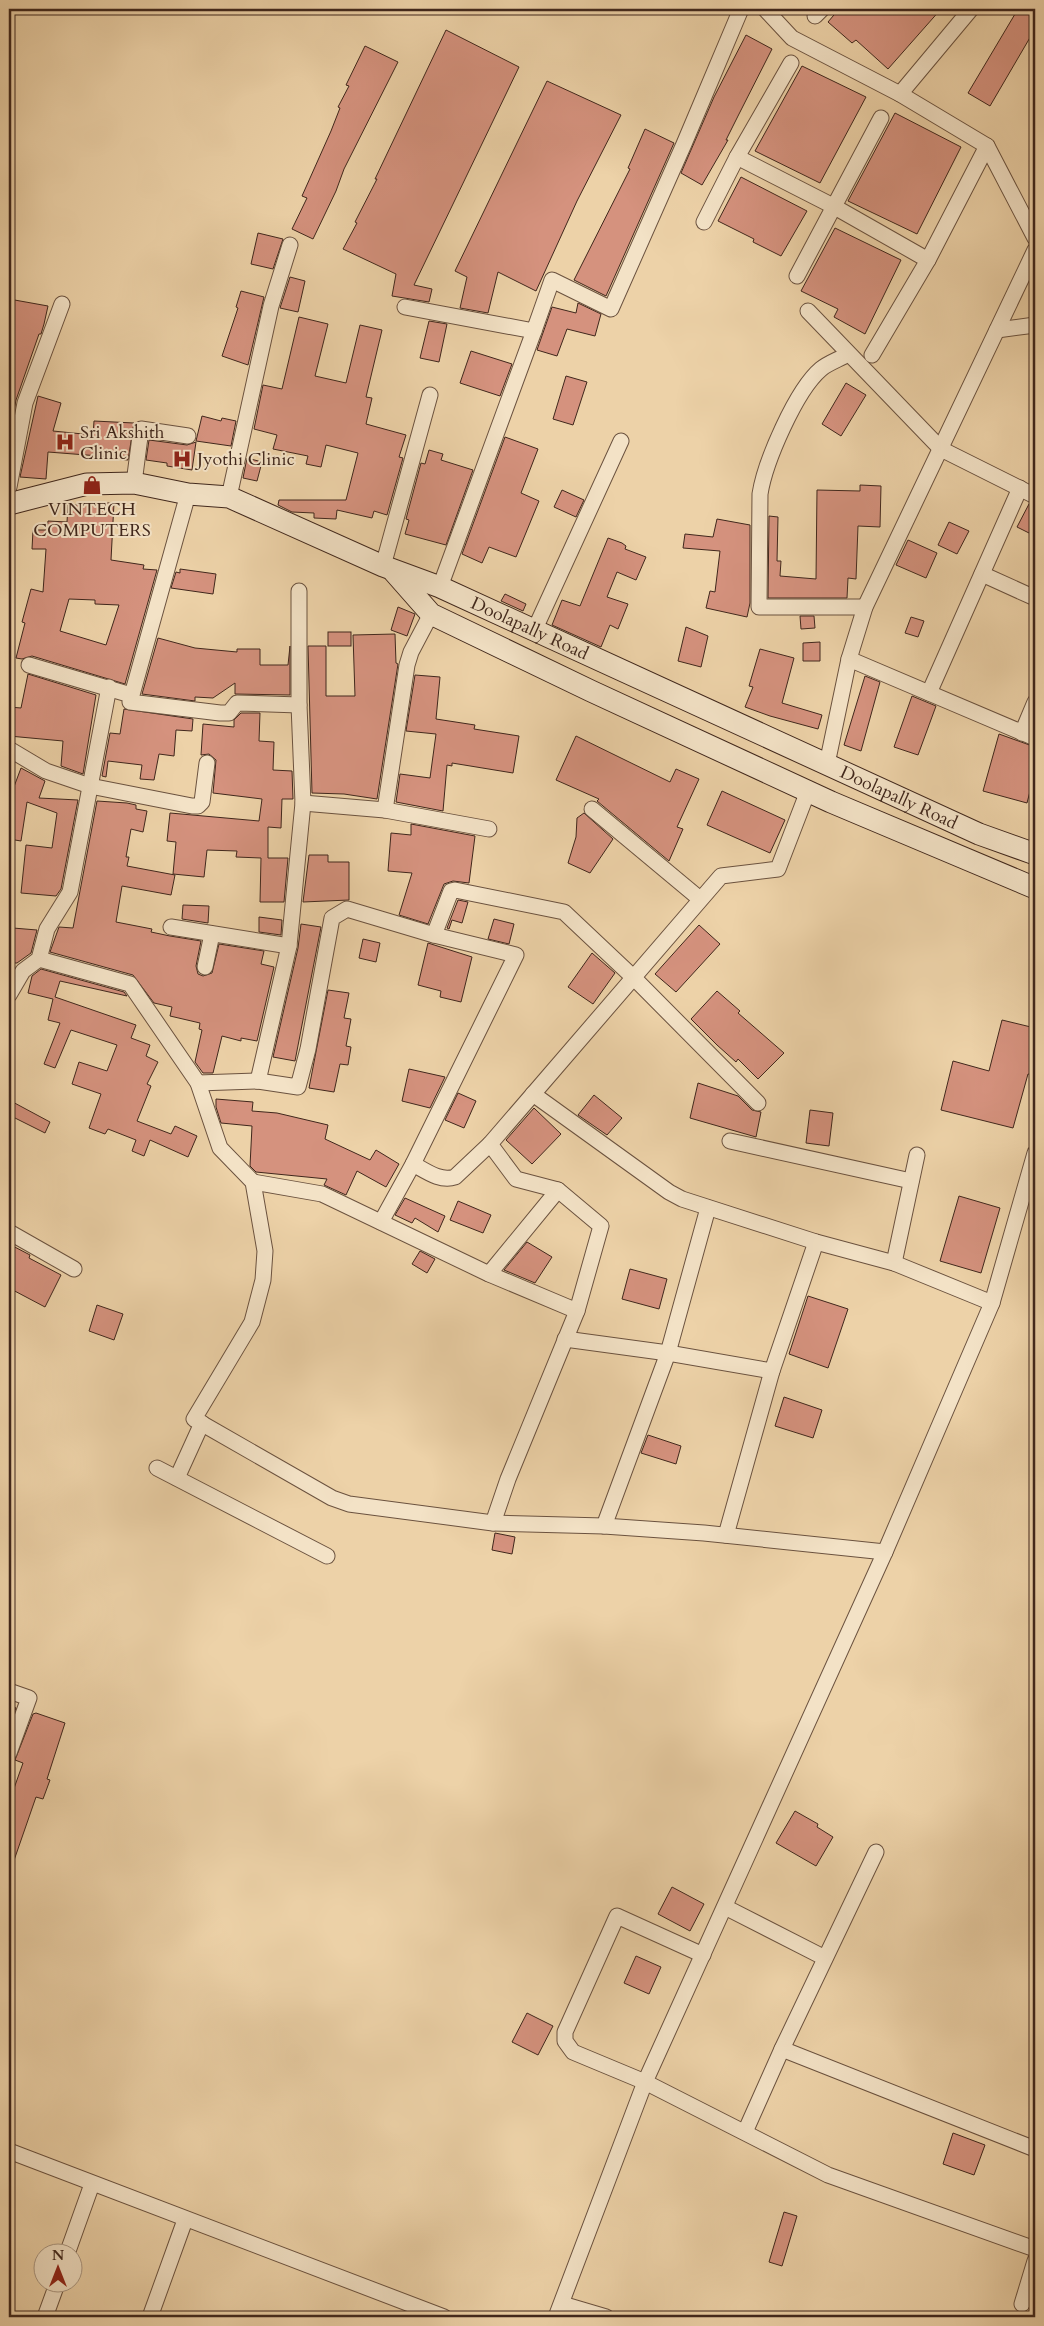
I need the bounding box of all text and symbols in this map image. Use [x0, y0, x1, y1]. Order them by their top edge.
place label: Sri Akshith Clinic [80, 420, 165, 466]
hospital icon: Sri Akshith Clinic [54, 431, 76, 453]
place label: Jyothi Clinic [194, 447, 295, 472]
hospital icon: Jyothi Clinic [171, 448, 193, 470]
shop icon: VINTECH COMPUTERS [81, 474, 103, 496]
place label: VINTECH COMPUTERS [33, 497, 151, 543]
street label: Doolapally Road [467, 591, 593, 667]
street label: Doolapally Road [836, 760, 962, 836]
north arrow [32, 2244, 82, 2294]
text: N [52, 2246, 64, 2265]

